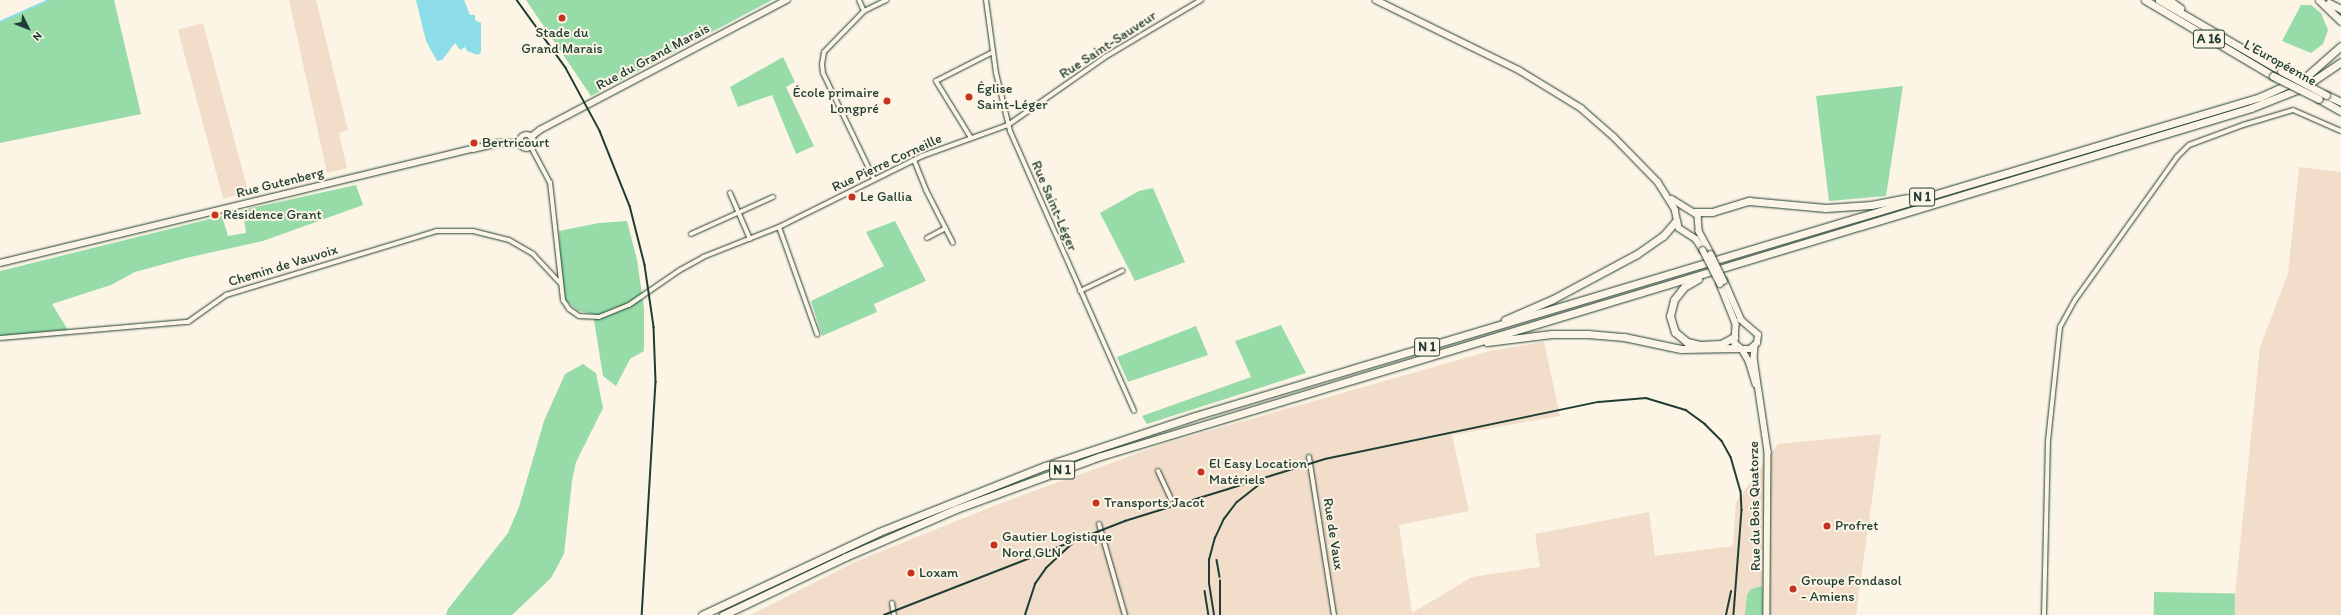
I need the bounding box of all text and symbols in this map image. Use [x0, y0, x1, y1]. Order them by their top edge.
street label: Rue Saint-Sauveur [1056, 7, 1160, 83]
north arrow [8, 8, 48, 48]
marker: Stade du Grand Marais [557, 13, 567, 23]
street label: Rue du Grand Marais [593, 20, 713, 94]
place label: Stade du Grand Marais [521, 25, 603, 58]
road number: A 16 [2192, 28, 2226, 50]
text: N [30, 29, 45, 43]
street label: L'Européenne [2241, 36, 2319, 90]
place label: Église Saint-Léger [977, 81, 1048, 114]
place label: École primaire Longpré [793, 85, 879, 118]
marker: Église Saint-Léger [964, 92, 974, 102]
marker: École primaire Longpré [882, 96, 892, 106]
street label: Rue Pierre Corneille [830, 130, 944, 196]
place label: Bertricourt [482, 135, 550, 151]
marker: Bertricourt [469, 138, 479, 148]
street label: Rue Saint-Léger [1027, 158, 1081, 254]
street label: Rue Gutenberg [235, 164, 325, 202]
road number: N 1 [1909, 186, 1935, 208]
place label: Le Gallia [860, 189, 913, 205]
marker: Le Gallia [847, 192, 857, 202]
place label: Résidence Grant [223, 207, 322, 223]
marker: Résidence Grant [210, 210, 220, 220]
street label: Chemin de Vauvoix [226, 241, 340, 291]
road number: N 1 [1414, 336, 1440, 358]
street label: Rue du Bois Quatorze [1745, 441, 1765, 571]
place label: El Easy Location Matériels [1209, 456, 1306, 488]
road number: N 1 [1049, 459, 1075, 481]
marker: El Easy Location Matériels [1196, 467, 1206, 477]
place label: Transports Jacot [1104, 495, 1205, 511]
street label: Rue de Vaux [1319, 497, 1347, 571]
marker: Transports Jacot [1091, 498, 1101, 508]
place label: Profret [1835, 518, 1878, 534]
marker: Profret [1822, 521, 1832, 531]
place label: Gautier Logistique Nord GLN [1002, 529, 1112, 562]
marker: Gautier Logistique Nord GLN [989, 540, 999, 550]
place label: Loxam [919, 565, 958, 581]
marker: Loxam [906, 568, 916, 578]
place label: Groupe Fondasol - Amiens [1801, 573, 1901, 606]
marker: Groupe Fondasol - Amiens [1788, 584, 1798, 594]

